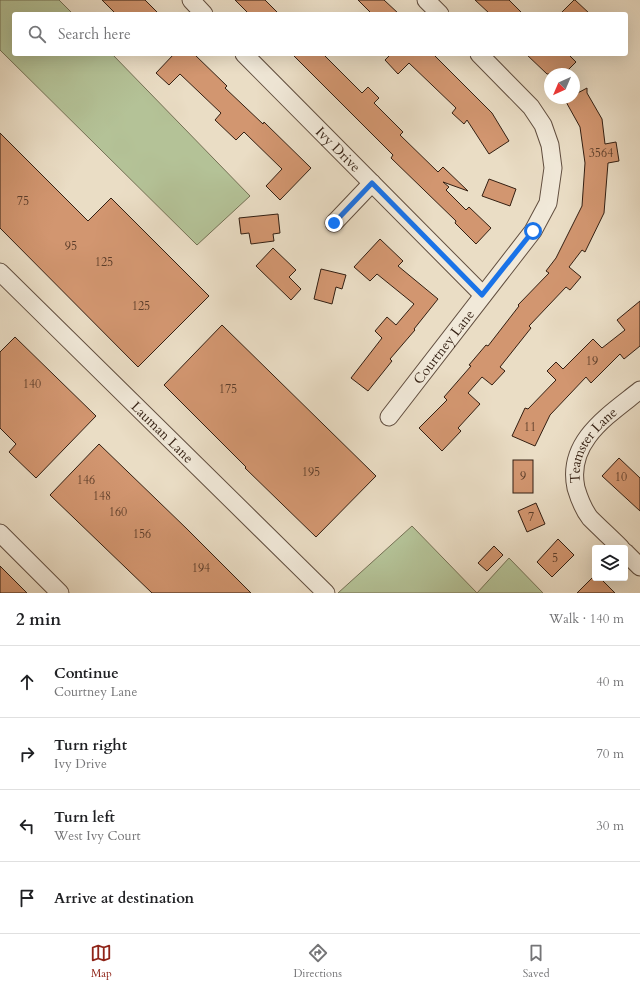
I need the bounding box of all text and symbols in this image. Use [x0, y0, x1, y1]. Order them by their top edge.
search box [12, 12, 628, 56]
icon: search [26, 23, 48, 45]
text: Search here [58, 24, 131, 44]
north arrow [544, 68, 580, 104]
street label: Ivy Drive [312, 122, 365, 176]
house number: 3564 [589, 145, 613, 161]
house number: 75 [17, 193, 29, 209]
route end [325, 214, 343, 232]
route start [524, 222, 542, 240]
house number: 95 [65, 238, 77, 254]
house number: 125 [95, 254, 113, 270]
house number: 125 [132, 298, 150, 314]
street label: Courtney Lane [408, 305, 479, 388]
house number: 19 [586, 353, 598, 369]
house number: 140 [23, 376, 41, 392]
house number: 175 [219, 381, 237, 397]
street label: Lauman Lane [127, 397, 198, 467]
street label: Teamster Lane [565, 403, 621, 484]
house number: 11 [524, 419, 536, 435]
house number: 195 [302, 464, 320, 480]
house number: 9 [520, 468, 526, 484]
house number: 10 [615, 469, 627, 485]
house number: 146 [77, 472, 95, 488]
house number: 148 [93, 488, 111, 504]
house number: 160 [109, 504, 127, 520]
house number: 7 [528, 509, 534, 525]
house number: 156 [133, 526, 151, 542]
map controls [592, 545, 628, 581]
button: layers [592, 545, 628, 581]
house number: 5 [552, 550, 558, 566]
house number: 194 [192, 560, 210, 576]
text: 2 min [16, 608, 61, 631]
text: Walk · 140 m [549, 610, 624, 628]
text: Continue [54, 663, 119, 683]
icon: ahead [16, 671, 38, 693]
text: 40 m [596, 673, 624, 691]
text: Courtney Lane [54, 683, 137, 701]
text: Turn right [54, 735, 127, 755]
icon: right [16, 743, 38, 765]
text: 70 m [596, 745, 624, 763]
text: Ivy Drive [54, 755, 107, 773]
text: Turn left [54, 807, 115, 827]
icon: left [16, 815, 38, 837]
text: 30 m [596, 817, 624, 835]
text: West Ivy Court [54, 827, 141, 845]
icon: arrive [16, 887, 38, 909]
text: Arrive at destination [54, 888, 194, 908]
tab: Map [90, 942, 112, 981]
tab: Directions [293, 942, 342, 981]
tab: Saved [523, 942, 550, 981]

